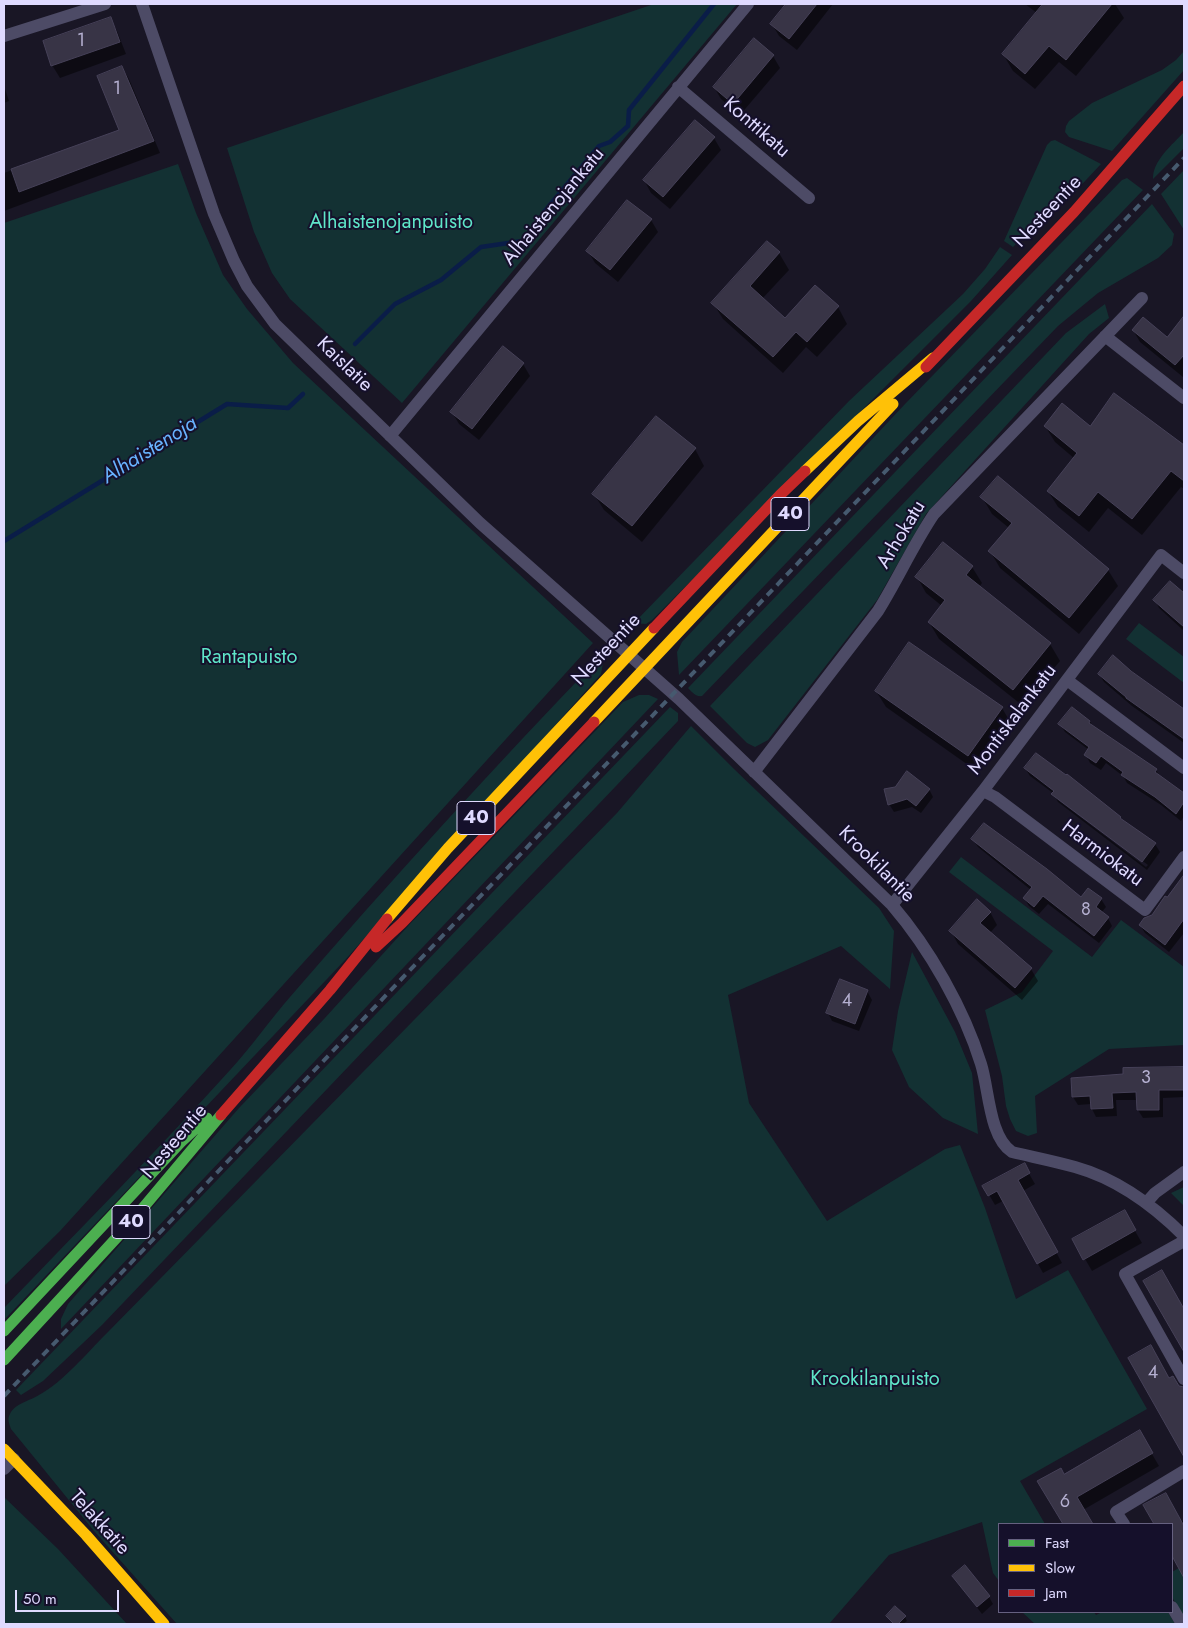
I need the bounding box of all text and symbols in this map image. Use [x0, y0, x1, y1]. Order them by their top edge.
house number: 1 [77, 31, 85, 53]
house number: 1 [113, 79, 121, 101]
street label: Konttikatu [718, 92, 794, 164]
street label: Alhaistenojankatu [498, 143, 610, 271]
street label: Nesteentie [1009, 171, 1087, 253]
park label: Alhaistenojanpuisto [309, 211, 473, 235]
street label: Kaislatie [311, 333, 377, 397]
water label: Alhaistenoja [98, 412, 202, 490]
street label: Arhokatu [872, 497, 932, 573]
road number: 40 [771, 498, 809, 530]
street label: Nesteentie [568, 609, 646, 691]
park label: Rantapuisto [201, 646, 297, 670]
street label: Montiskalankatu [964, 660, 1062, 780]
road number: 40 [457, 801, 495, 834]
street label: Harmiokatu [1056, 815, 1148, 893]
street label: Krookilantie [833, 822, 919, 908]
house number: 8 [1081, 900, 1091, 922]
house number: 4 [842, 991, 852, 1013]
house number: 3 [1141, 1068, 1151, 1090]
street label: Nesteentie [137, 1100, 213, 1184]
road number: 40 [112, 1206, 150, 1238]
house number: 4 [1148, 1363, 1158, 1385]
park label: Krookilanpuisto [810, 1368, 940, 1392]
street label: Telakkatie [64, 1485, 134, 1561]
house number: 6 [1060, 1492, 1070, 1514]
legend [998, 1523, 1173, 1613]
text: Fast [1045, 1532, 1069, 1554]
text: Slow [1045, 1557, 1075, 1579]
scale bar [18, 1580, 121, 1612]
text: Jam [1045, 1582, 1068, 1604]
text: 50 m [23, 1588, 57, 1610]

